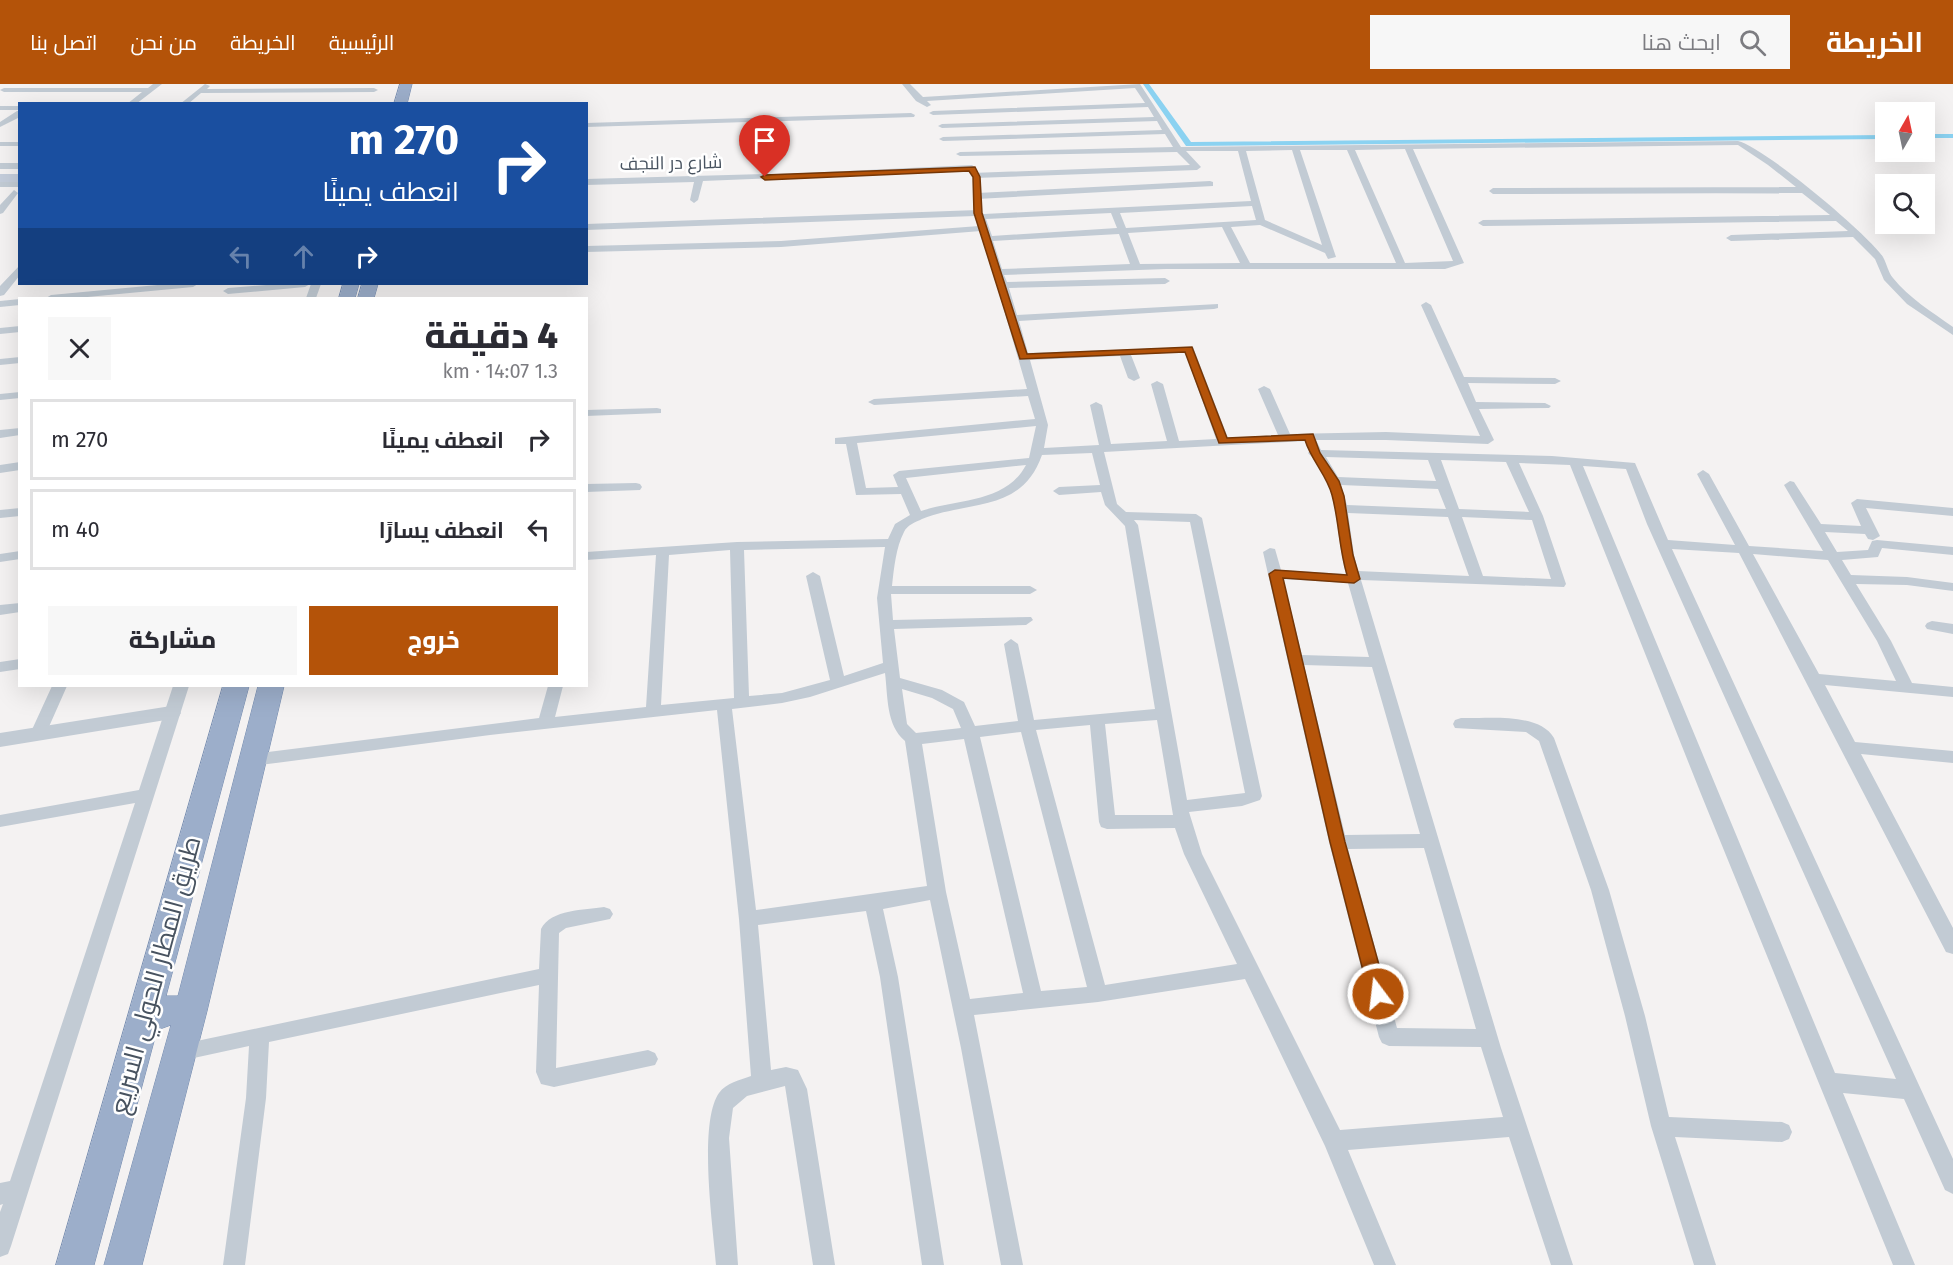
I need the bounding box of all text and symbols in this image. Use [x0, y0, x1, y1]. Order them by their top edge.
search box [1370, 15, 1790, 69]
icon: search [1736, 26, 1769, 59]
text: الخريطة [1826, 26, 1923, 59]
text: ابحث هنا [1642, 29, 1721, 56]
text: اتصل بنا [30, 30, 97, 56]
text: من نحن [130, 30, 197, 56]
text: الخريطة [230, 30, 296, 56]
text: الرئيسية [329, 30, 395, 56]
north arrow [1875, 102, 1935, 162]
map controls [1875, 102, 1935, 234]
text: 270 m [348, 115, 459, 165]
pin [739, 115, 790, 177]
icon: arrive [748, 124, 781, 157]
icon: right [480, 126, 558, 204]
street label: شارع در النجف [619, 151, 723, 176]
button: search [1875, 174, 1935, 234]
text: انعطف يمينًا [322, 176, 459, 208]
icon: left [224, 240, 257, 273]
icon: ahead [287, 240, 320, 273]
icon: right [350, 240, 383, 273]
text: 4 دقيقة [425, 314, 558, 358]
button: close [48, 317, 111, 380]
text: 1.3 km · 14:07 [443, 359, 558, 383]
icon: right [522, 423, 555, 456]
text: 270 m [51, 426, 108, 453]
text: انعطف يمينًا [382, 427, 504, 454]
icon: left [522, 513, 555, 546]
text: 40 m [51, 516, 100, 543]
text: انعطف يسارًا [379, 517, 504, 544]
button: مشاركة [48, 606, 297, 675]
button: خروج [309, 606, 558, 675]
street label: طريق المطار الحولي السريع [103, 833, 212, 1119]
position arrow [1346, 962, 1410, 1026]

